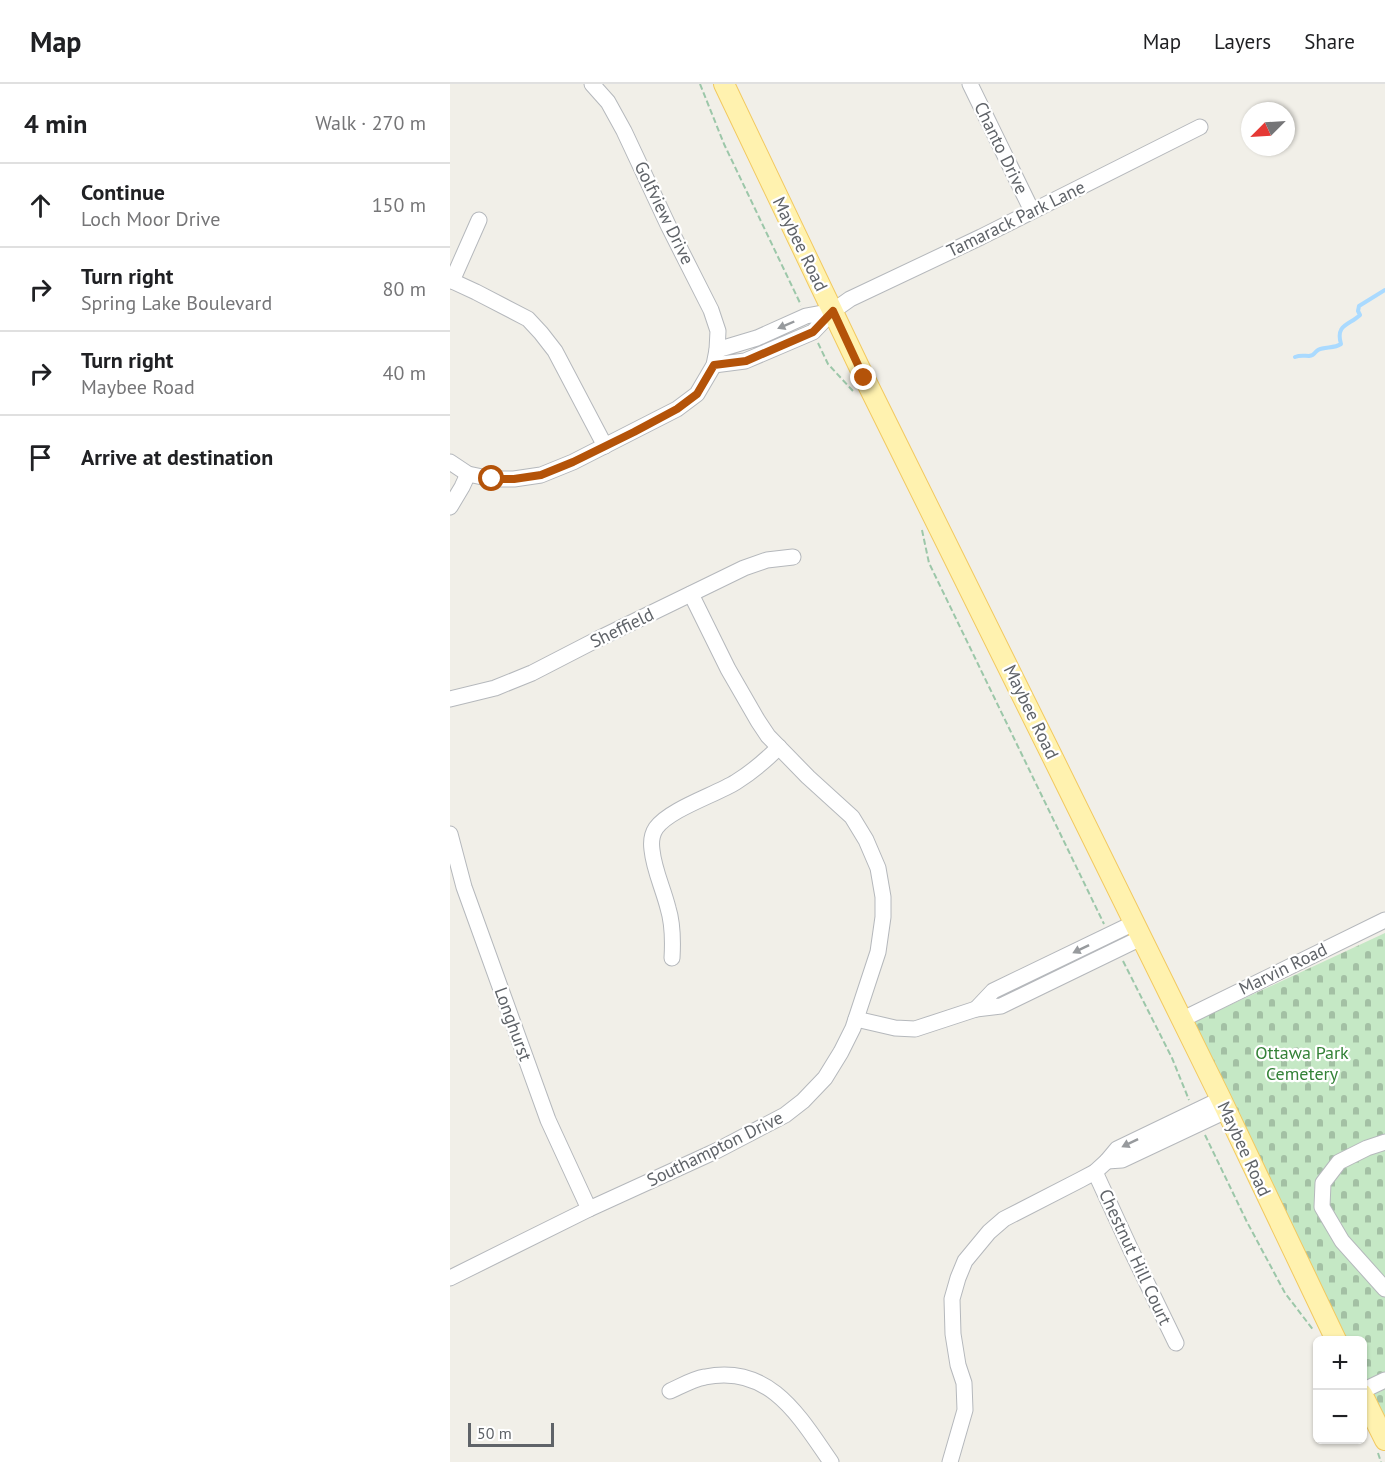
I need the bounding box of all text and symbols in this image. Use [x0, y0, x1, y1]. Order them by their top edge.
text: Map [30, 23, 81, 60]
text: Map [1143, 28, 1181, 55]
text: Layers [1214, 28, 1271, 55]
text: Share [1304, 28, 1355, 55]
street label: Chanto Drive [969, 98, 1034, 198]
north arrow [1241, 102, 1295, 156]
text: 4 min [24, 107, 87, 140]
text: Walk · 270 m [315, 110, 426, 136]
street label: Golfview Drive [630, 157, 699, 268]
street label: Tamarack Park Lane [943, 175, 1089, 262]
text: Continue [81, 178, 165, 206]
icon: ahead [24, 189, 57, 222]
text: 150 m [372, 192, 426, 218]
street label: Maybee Road [768, 193, 833, 295]
text: Loch Moor Drive [81, 206, 220, 232]
text: Turn right [81, 262, 173, 290]
icon: right [24, 273, 57, 306]
text: 80 m [383, 276, 426, 302]
text: Spring Lake Boulevard [81, 290, 272, 316]
one-way arrow [776, 320, 794, 330]
text: Turn right [81, 346, 173, 374]
icon: right [24, 357, 57, 390]
text: 40 m [383, 360, 426, 386]
route end [850, 364, 876, 390]
text: Maybee Road [81, 374, 195, 400]
icon: arrive [24, 441, 57, 474]
text: Arrive at destination [81, 443, 273, 471]
route start [478, 465, 504, 491]
street label: Sheffield [586, 602, 657, 653]
street label: Maybee Road [999, 661, 1064, 763]
street label: Marvin Road [1235, 937, 1331, 1000]
one-way arrow [1072, 944, 1089, 953]
street label: Longhurst [490, 984, 537, 1064]
park label: Ottawa Park Cemetery [1255, 1041, 1349, 1085]
street label: Maybee Road [1212, 1098, 1276, 1200]
street label: Southampton Drive [643, 1106, 787, 1191]
one-way arrow [1121, 1138, 1138, 1147]
street label: Chestnut Hill Court [1094, 1185, 1177, 1328]
map controls [1313, 1336, 1367, 1444]
button: + [1313, 1336, 1367, 1390]
button: − [1313, 1390, 1367, 1444]
scale bar [468, 1420, 554, 1448]
text: 50 m [477, 1423, 512, 1443]

